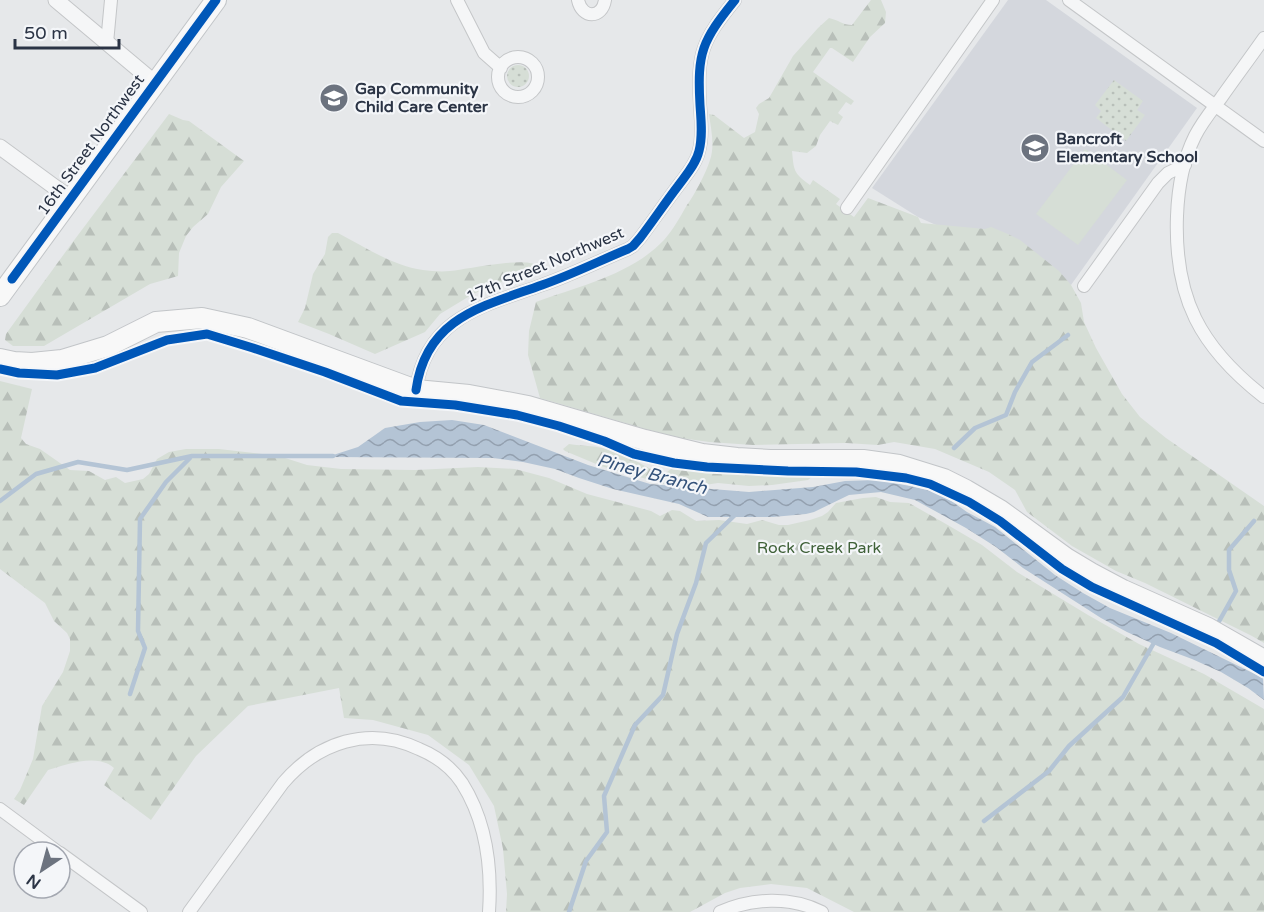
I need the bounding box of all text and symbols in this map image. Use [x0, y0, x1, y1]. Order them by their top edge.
scale bar [15, 12, 118, 50]
text: 50 m [24, 22, 68, 44]
street label: 16th Street Northwest [33, 71, 149, 219]
place label: Gap Community Child Care Center [355, 79, 489, 117]
school or university icon: Gap Community Child Care Center [318, 82, 350, 114]
place label: Bancroft Elementary School [1056, 129, 1198, 167]
school or university icon: Bancroft Elementary School [1019, 132, 1051, 164]
street label: 17th Street Northwest [463, 223, 627, 307]
water label: Piney Branch [595, 449, 710, 499]
park label: Rock Creek Park [757, 538, 882, 558]
north arrow [12, 840, 72, 900]
text: N [23, 869, 45, 893]

